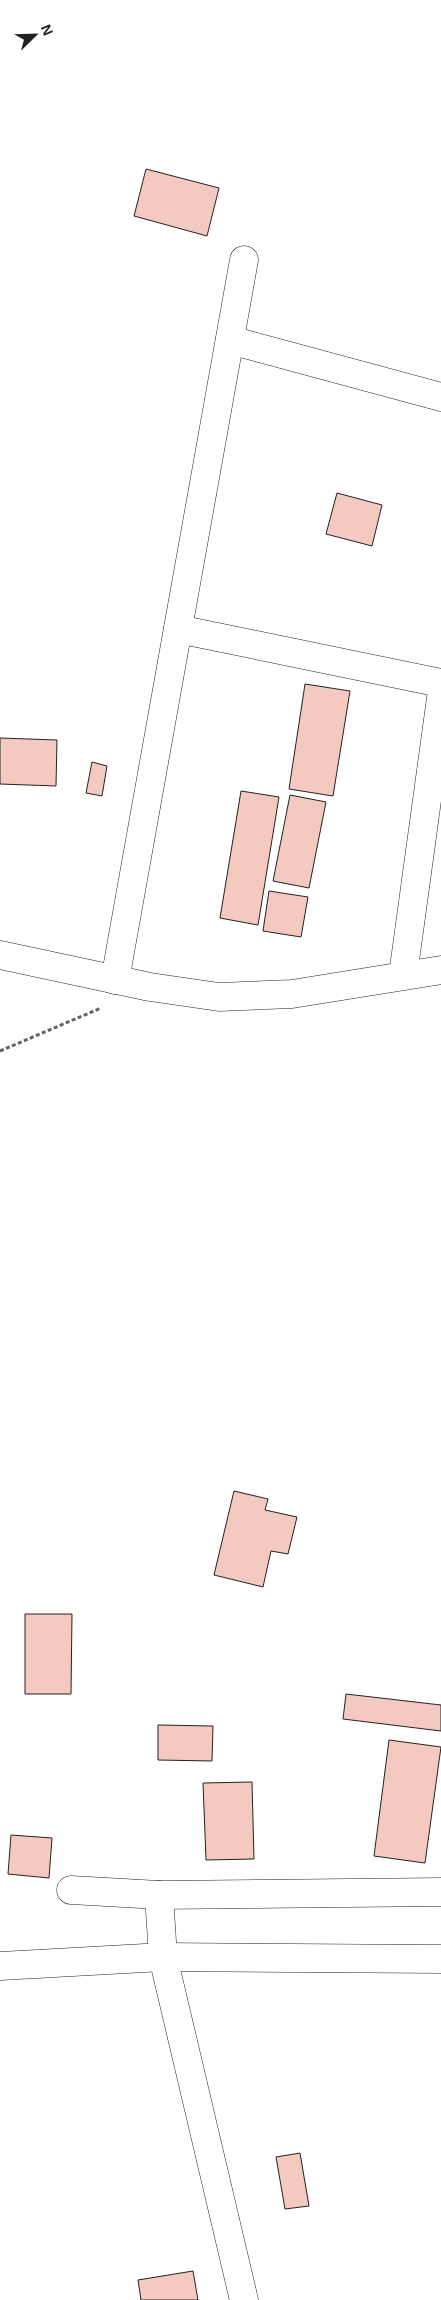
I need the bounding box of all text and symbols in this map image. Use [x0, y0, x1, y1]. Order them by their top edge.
north arrow [10, 10, 60, 60]
text: N [38, 22, 56, 38]

